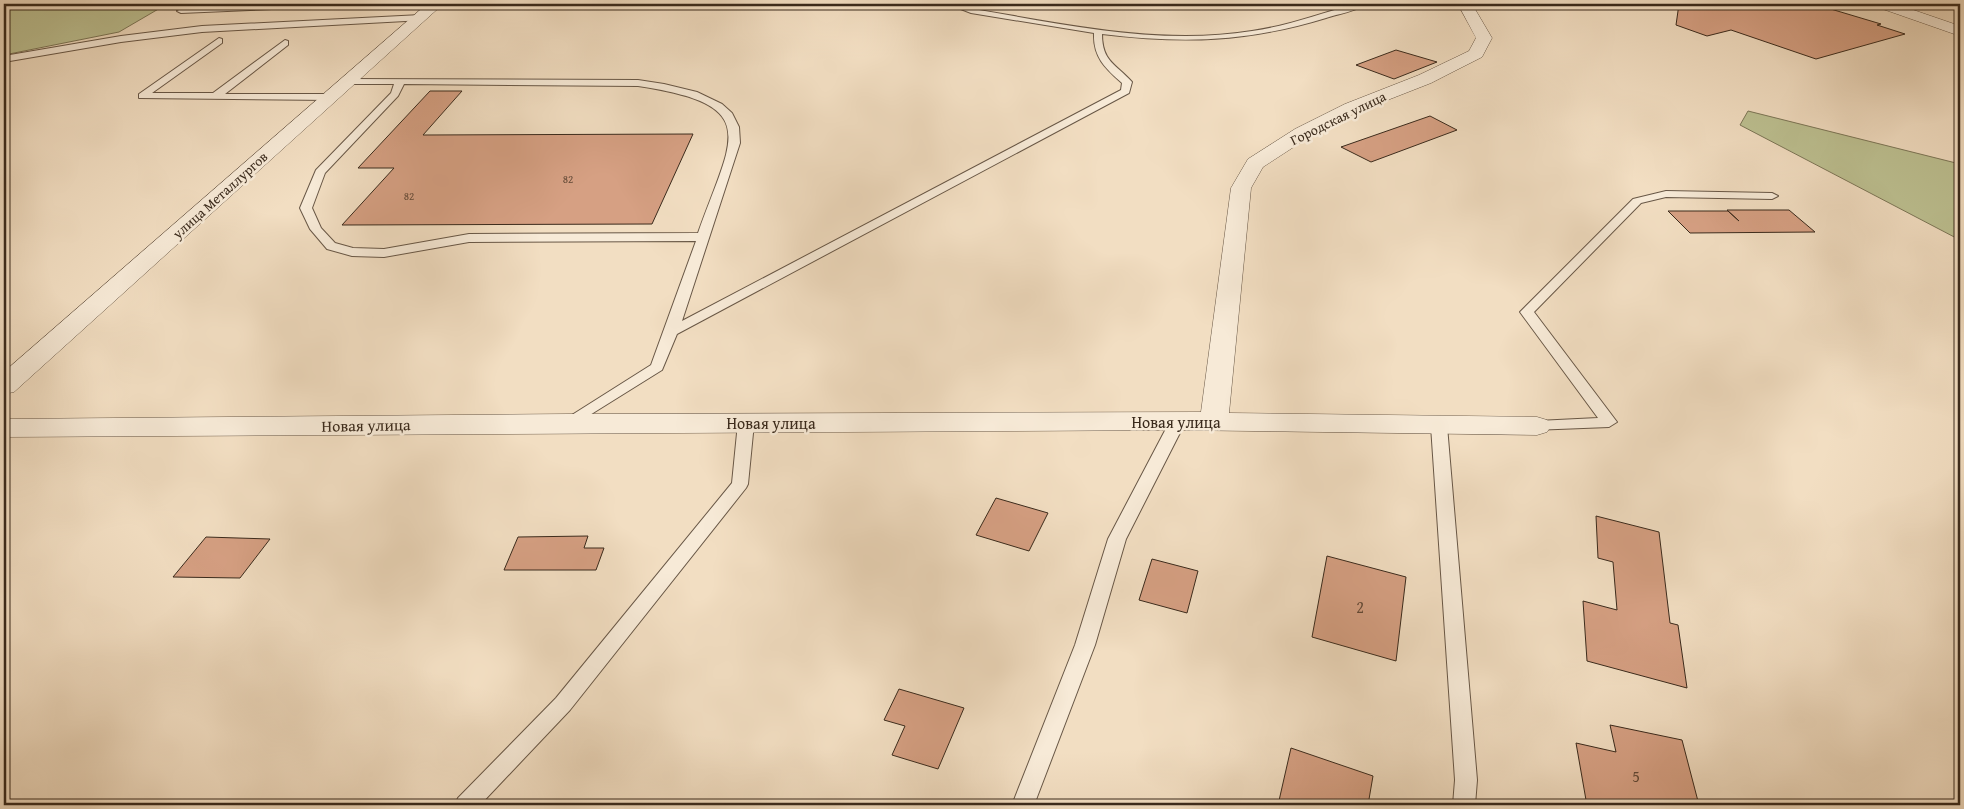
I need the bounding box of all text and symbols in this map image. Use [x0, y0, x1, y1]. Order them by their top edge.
street label: Городская улица [1287, 86, 1390, 150]
street label: улица Металлургов [167, 147, 272, 244]
house number: 82 [563, 171, 573, 187]
house number: 82 [404, 188, 414, 204]
street label: Новая улица [1131, 410, 1221, 434]
street label: Новая улица [726, 411, 816, 435]
street label: Новая улица [321, 412, 411, 438]
house number: 2 [1356, 595, 1364, 619]
house number: 5 [1632, 764, 1640, 788]

